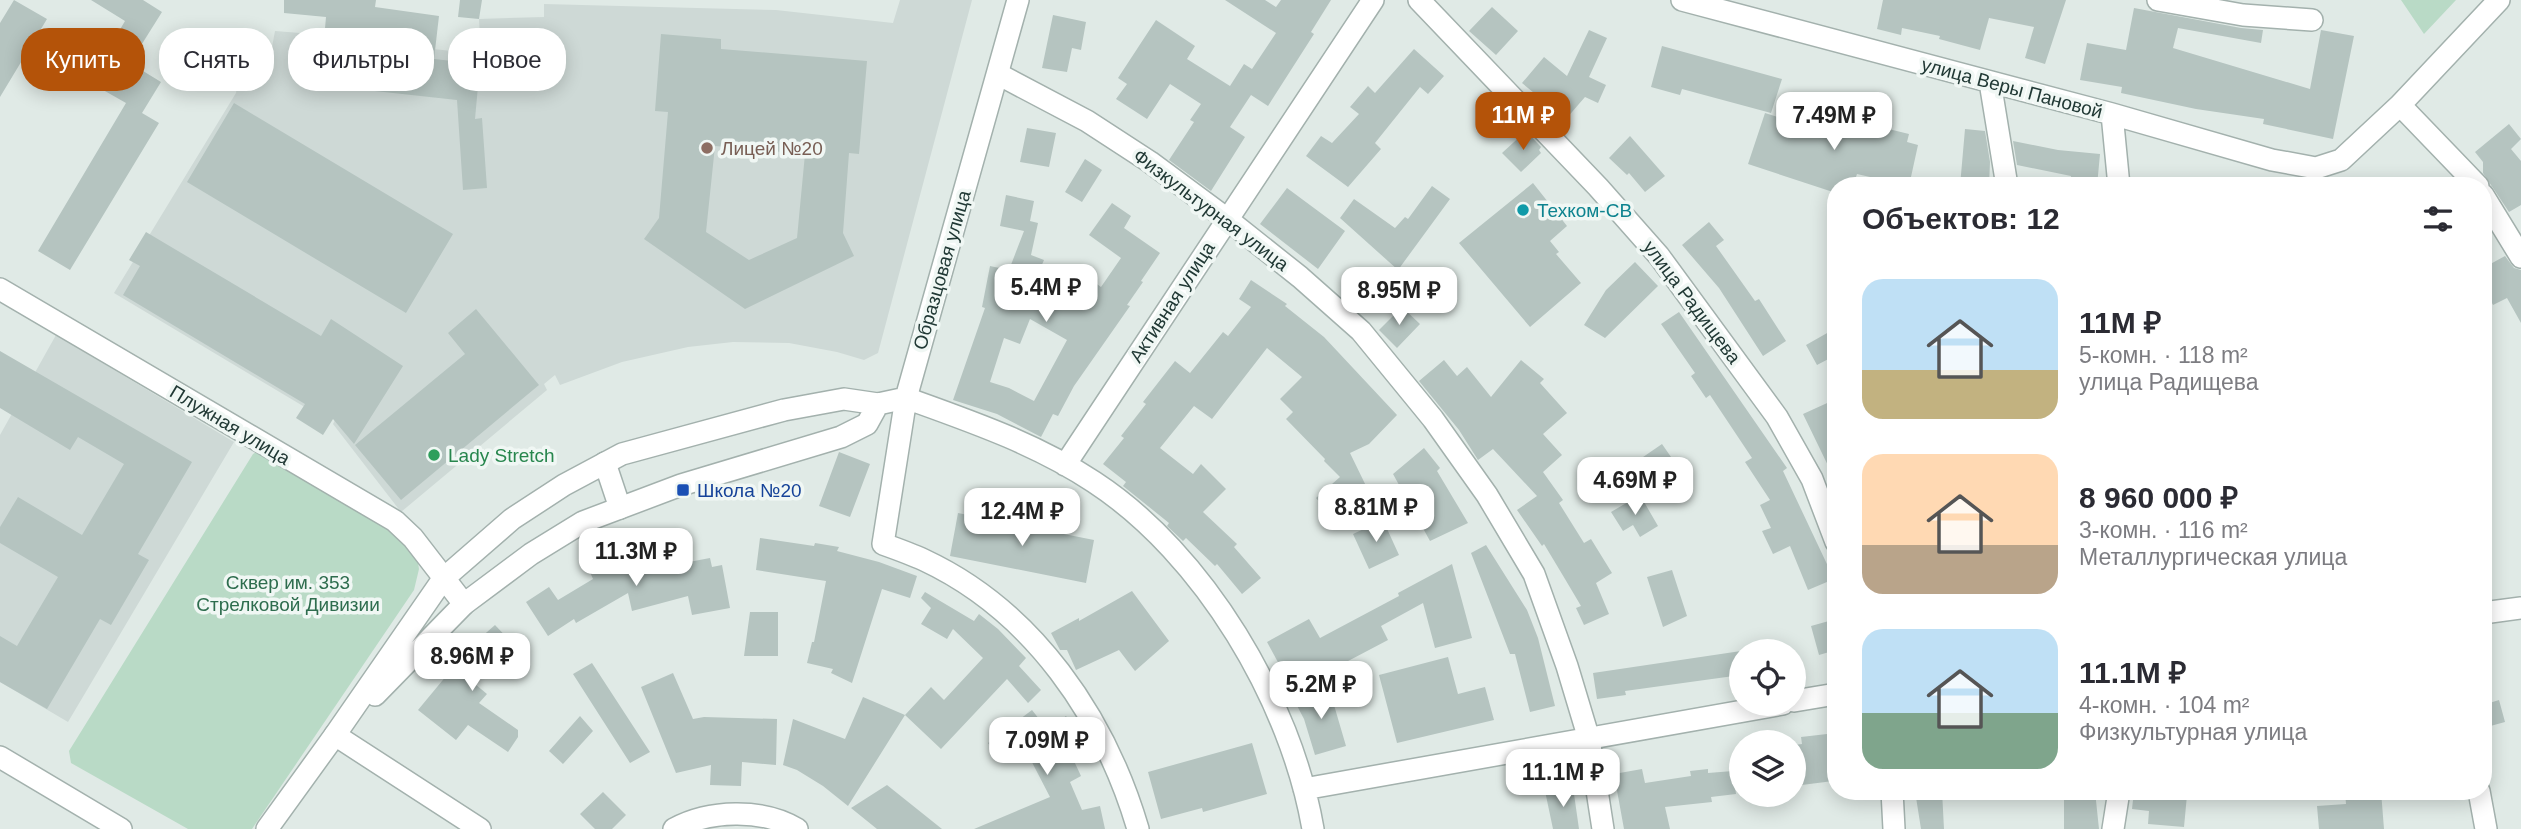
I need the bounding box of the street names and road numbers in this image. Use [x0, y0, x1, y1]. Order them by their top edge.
street label: улица Веры Пановой [1919, 54, 2105, 122]
street label: Физкультурная улица [1129, 145, 1293, 275]
street label: Образцовая улица [909, 187, 975, 352]
street label: улица Радищева [1639, 236, 1745, 368]
street label: Активная улица [1125, 237, 1219, 366]
street label: Плужная улица [166, 381, 294, 469]

